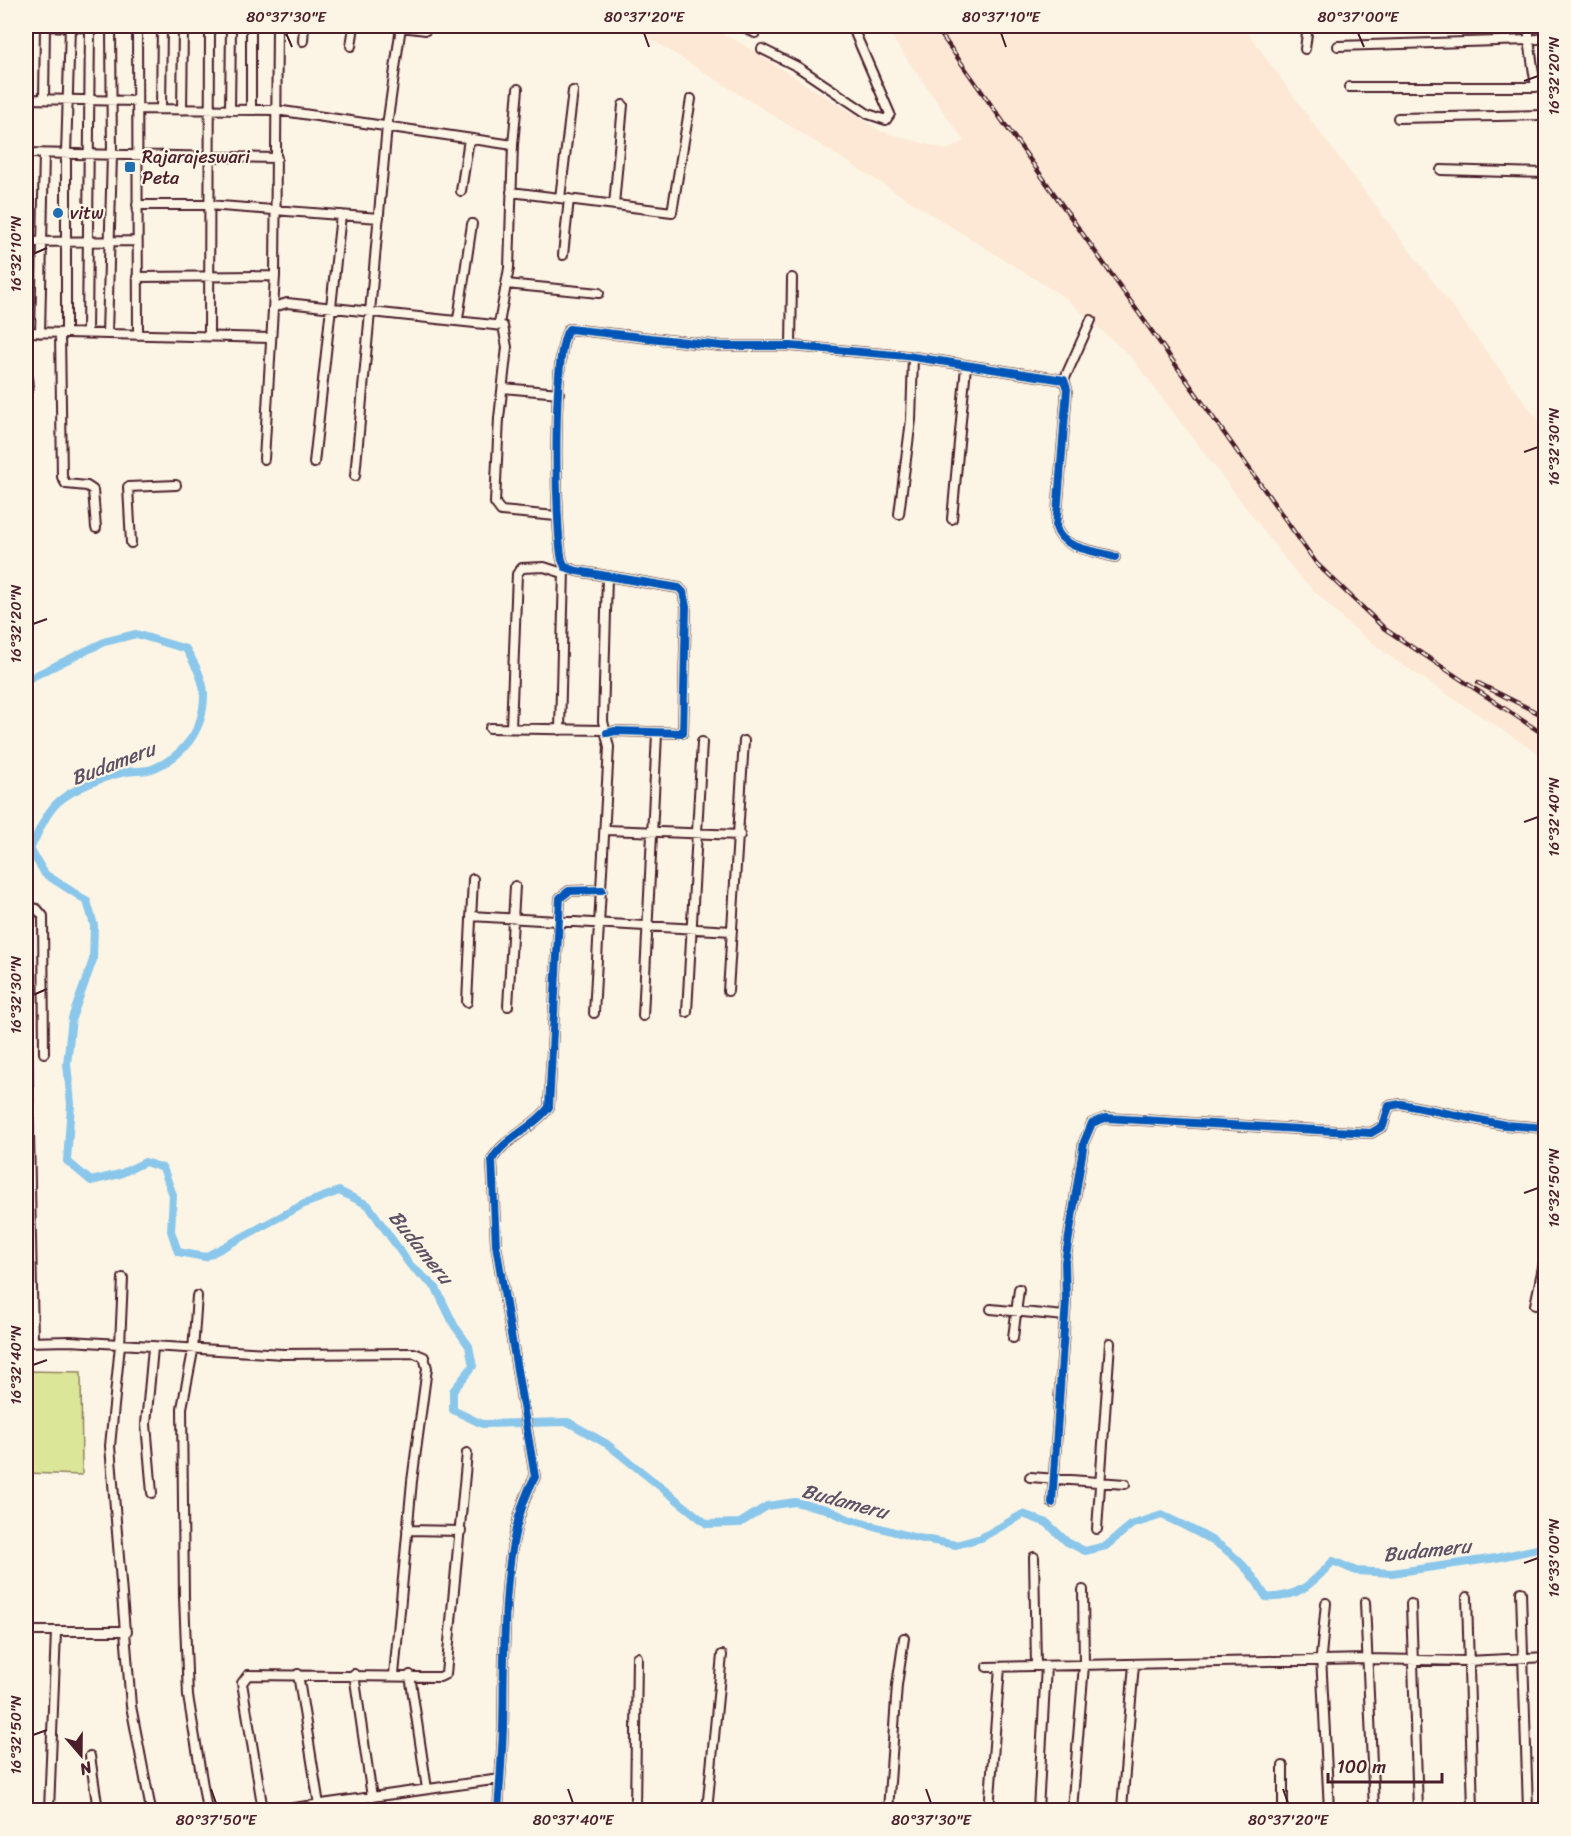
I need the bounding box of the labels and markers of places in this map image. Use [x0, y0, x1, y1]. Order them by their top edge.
place label: Rajarajeswari Peta [142, 141, 251, 194]
marker: Rajarajeswari Peta [123, 160, 137, 174]
place label: vitw [70, 197, 104, 229]
marker: vitw [51, 206, 65, 220]

